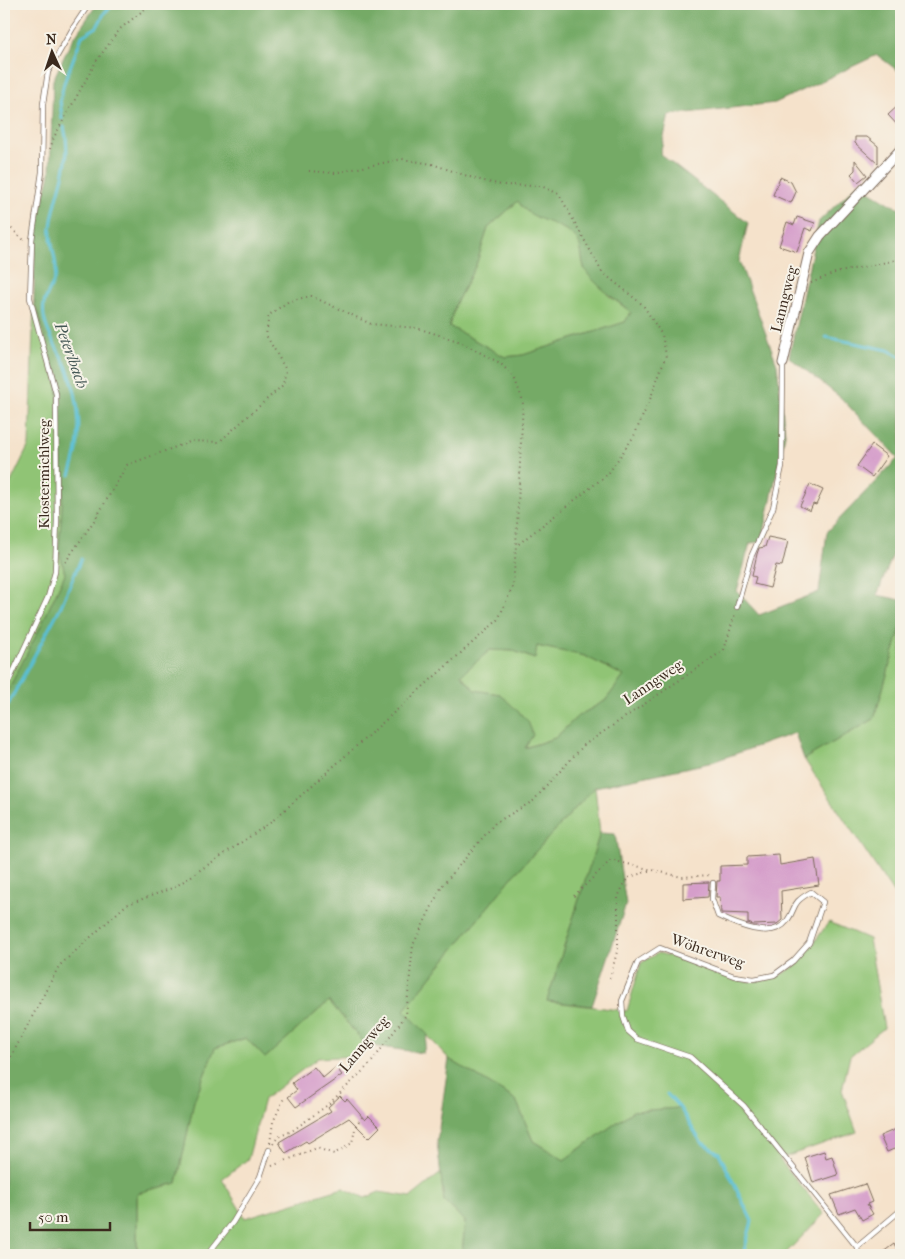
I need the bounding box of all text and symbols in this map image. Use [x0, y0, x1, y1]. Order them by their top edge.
north arrow [28, 28, 78, 78]
text: N [46, 31, 57, 48]
street label: Lanngweg [767, 263, 801, 334]
water label: Peterlbach [50, 319, 92, 391]
street label: Klostermichlweg [35, 418, 53, 529]
street label: Lanngweg [620, 655, 687, 708]
street label: Wöhrerweg [668, 930, 748, 972]
street label: Lanngweg [335, 1011, 393, 1076]
scale bar [30, 1199, 110, 1231]
text: 50 m [38, 1208, 69, 1226]

